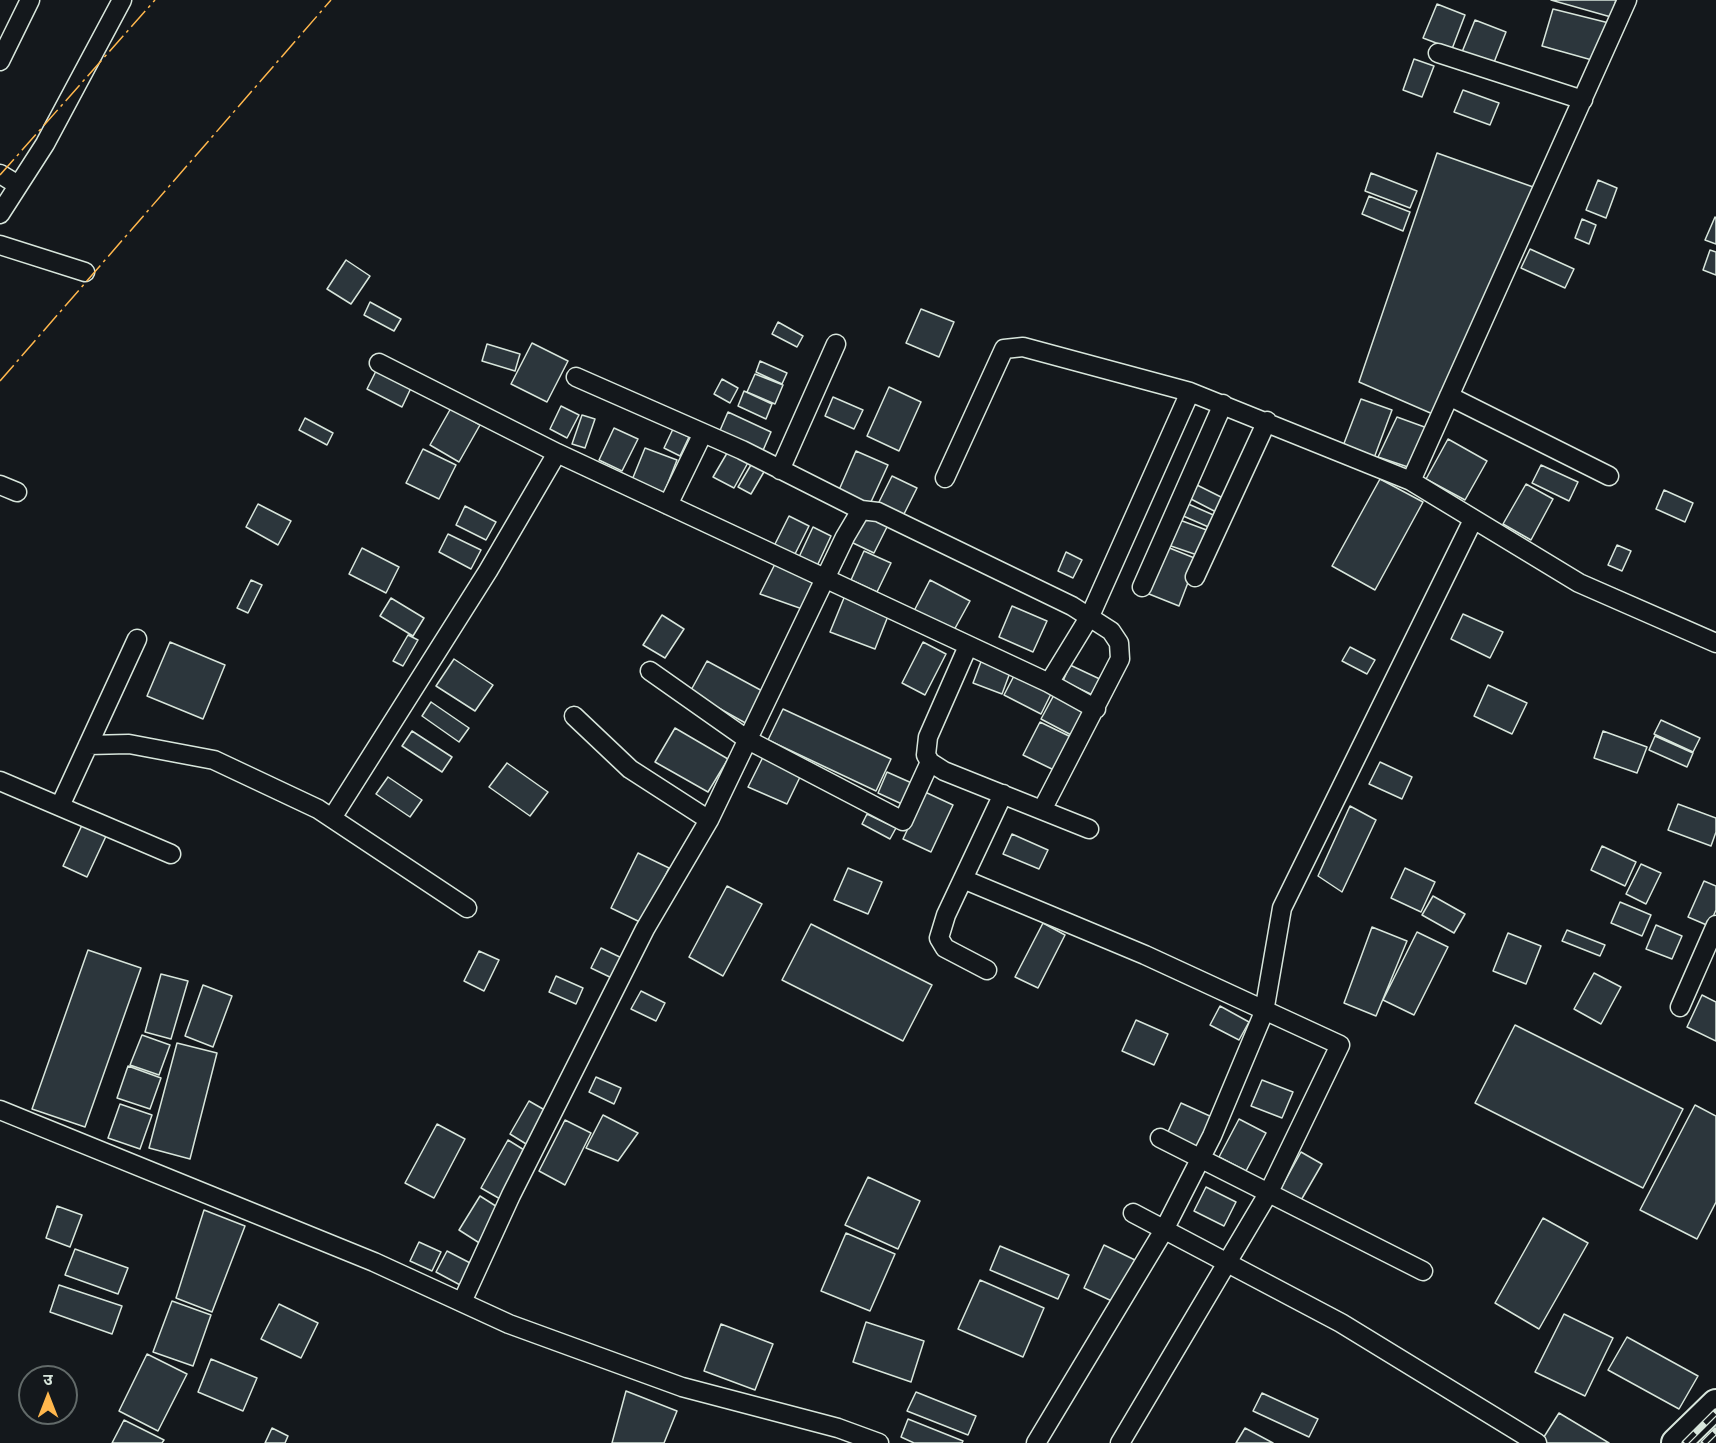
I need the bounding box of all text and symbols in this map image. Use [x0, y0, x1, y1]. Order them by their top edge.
north arrow [18, 1365, 78, 1425]
text: उ [43, 1369, 53, 1389]

